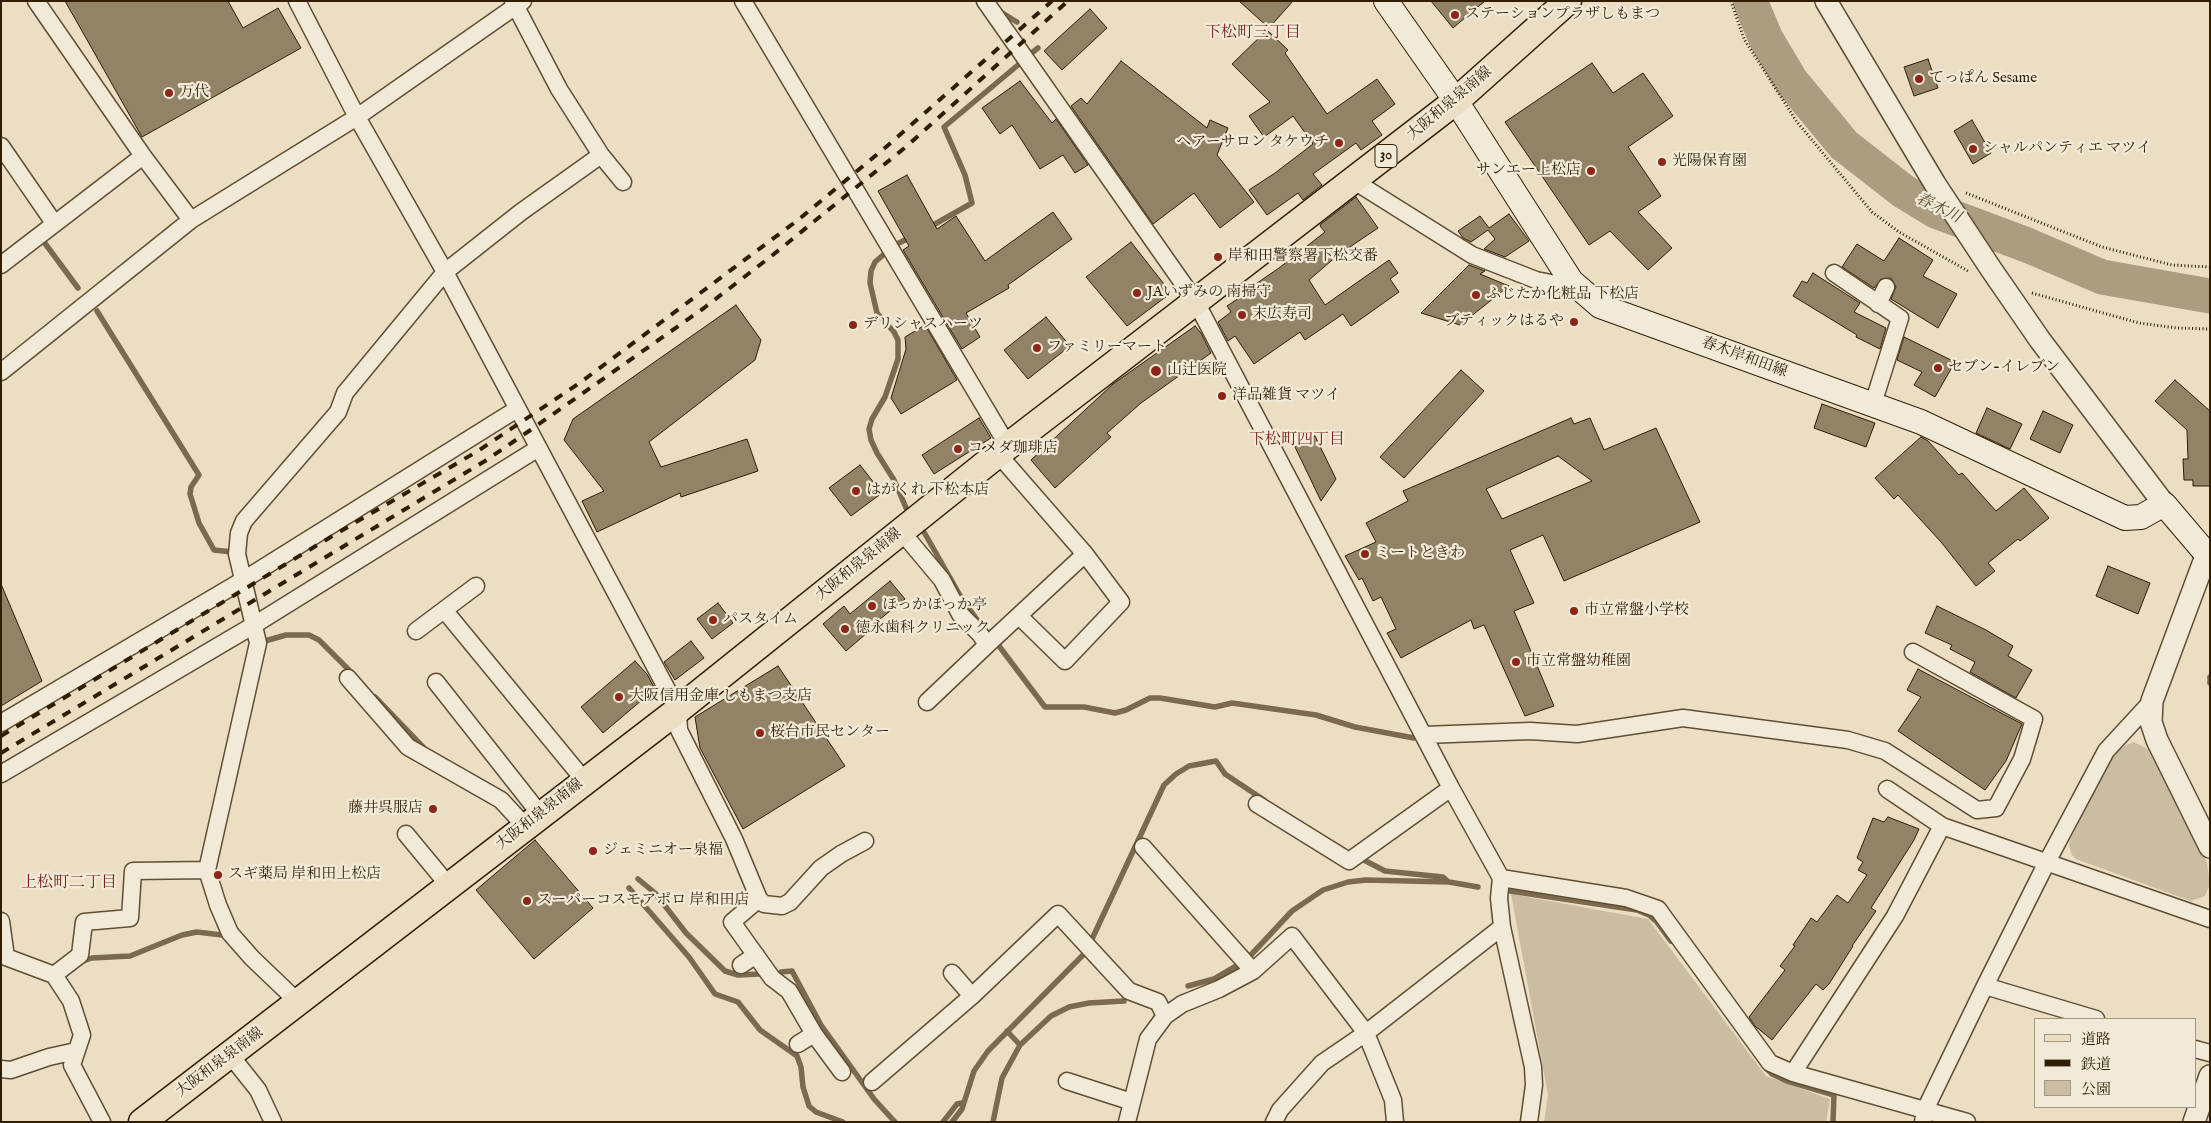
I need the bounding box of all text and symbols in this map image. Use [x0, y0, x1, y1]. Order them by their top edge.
place label: ステーションプラザしもまつ [1465, 6, 1660, 24]
marker: ステーションプラザしもまつ [1449, 9, 1461, 21]
district label: 下松町三丁目 [1205, 24, 1301, 44]
street label: 大阪和泉泉南線 [1404, 63, 1496, 145]
place label: てっぱん Sesame [1929, 70, 2037, 88]
marker: てっぱん Sesame [1913, 73, 1925, 85]
place label: 万代 [179, 84, 209, 102]
marker: 万代 [163, 87, 175, 99]
place label: ヘアーサロン タケウチ [1176, 134, 1329, 152]
marker: ヘアーサロン タケウチ [1333, 137, 1345, 149]
place label: シャルパンティエ マツイ [1983, 140, 2151, 158]
marker: シャルパンティエ マツイ [1967, 143, 1979, 155]
road number: 30 [1375, 144, 1397, 168]
place label: 光陽保育園 [1672, 153, 1747, 171]
marker: 光陽保育園 [1656, 156, 1668, 168]
place label: サンエー上松店 [1476, 162, 1581, 180]
marker: サンエー上松店 [1585, 165, 1597, 177]
water label: 春木川 [1912, 190, 1964, 228]
place label: 岸和田警察署下松交番 [1228, 248, 1378, 266]
marker: 岸和田警察署下松交番 [1212, 251, 1224, 263]
place label: JAいずみの 南掃守 [1147, 284, 1271, 302]
place label: ふじたか化粧品 下松店 [1486, 286, 1639, 304]
marker: JAいずみの 南掃守 [1131, 287, 1143, 299]
marker: ふじたか化粧品 下松店 [1470, 289, 1482, 301]
place label: 末広寿司 [1252, 306, 1312, 324]
marker: 末広寿司 [1236, 309, 1248, 321]
place label: ブティックはるや [1444, 313, 1564, 331]
place label: デリシャスハーツ [863, 316, 983, 334]
marker: ブティックはるや [1568, 316, 1580, 328]
marker: デリシャスハーツ [847, 319, 859, 331]
street label: 春木岸和田線 [1699, 334, 1789, 382]
place label: ファミリーマート [1047, 339, 1167, 357]
marker: ファミリーマート [1031, 342, 1043, 354]
place label: セブン-イレブン [1948, 359, 2060, 377]
place label: 山辻医院 [1167, 362, 1227, 380]
marker: セブン-イレブン [1932, 362, 1944, 374]
marker: 山辻医院 [1149, 364, 1163, 378]
place label: 洋品雑貨 マツイ [1232, 387, 1340, 405]
marker: 洋品雑貨 マツイ [1216, 390, 1228, 402]
district label: 下松町四丁目 [1249, 431, 1345, 451]
place label: コメダ珈琲店 [968, 440, 1058, 458]
marker: コメダ珈琲店 [952, 443, 964, 455]
place label: はがくれ 下松本店 [866, 482, 989, 500]
marker: はがくれ 下松本店 [850, 485, 862, 497]
street label: 大阪和泉泉南線 [813, 525, 905, 605]
place label: ミートときわ [1375, 545, 1465, 563]
marker: ミートときわ [1359, 548, 1371, 560]
place label: ほっかほっか亭 [882, 597, 987, 615]
marker: ほっかほっか亭 [866, 600, 878, 612]
place label: 市立常盤小学校 [1584, 602, 1689, 620]
marker: 市立常盤小学校 [1568, 605, 1580, 617]
place label: パスタイム [723, 611, 798, 629]
marker: パスタイム [707, 614, 719, 626]
place label: 徳永歯科クリニック [855, 620, 990, 638]
marker: 徳永歯科クリニック [839, 623, 851, 635]
place label: 市立常盤幼稚園 [1526, 653, 1631, 671]
marker: 市立常盤幼稚園 [1510, 656, 1522, 668]
place label: 大阪信用金庫 しもまつ支店 [629, 688, 812, 706]
marker: 大阪信用金庫 しもまつ支店 [613, 691, 625, 703]
place label: 桜台市民センター [770, 724, 890, 742]
marker: 桜台市民センター [754, 727, 766, 739]
street label: 大阪和泉泉南線 [493, 776, 587, 854]
place label: 藤井呉服店 [348, 800, 423, 818]
marker: 藤井呉服店 [427, 803, 439, 815]
place label: ジェミニオー泉福 [603, 842, 723, 860]
marker: ジェミニオー泉福 [587, 845, 599, 857]
place label: スギ薬局 岸和田上松店 [228, 866, 381, 884]
marker: スギ薬局 岸和田上松店 [212, 869, 224, 881]
district label: 上松町二丁目 [21, 874, 117, 894]
place label: スーパーコスモアポロ 岸和田店 [537, 892, 750, 910]
marker: スーパーコスモアポロ 岸和田店 [521, 895, 533, 907]
legend [2034, 1018, 2196, 1108]
street label: 大阪和泉泉南線 [173, 1024, 267, 1102]
text: 道路 [2081, 1030, 2111, 1049]
text: 鉄道 [2081, 1055, 2111, 1074]
text: 公園 [2081, 1080, 2111, 1099]

